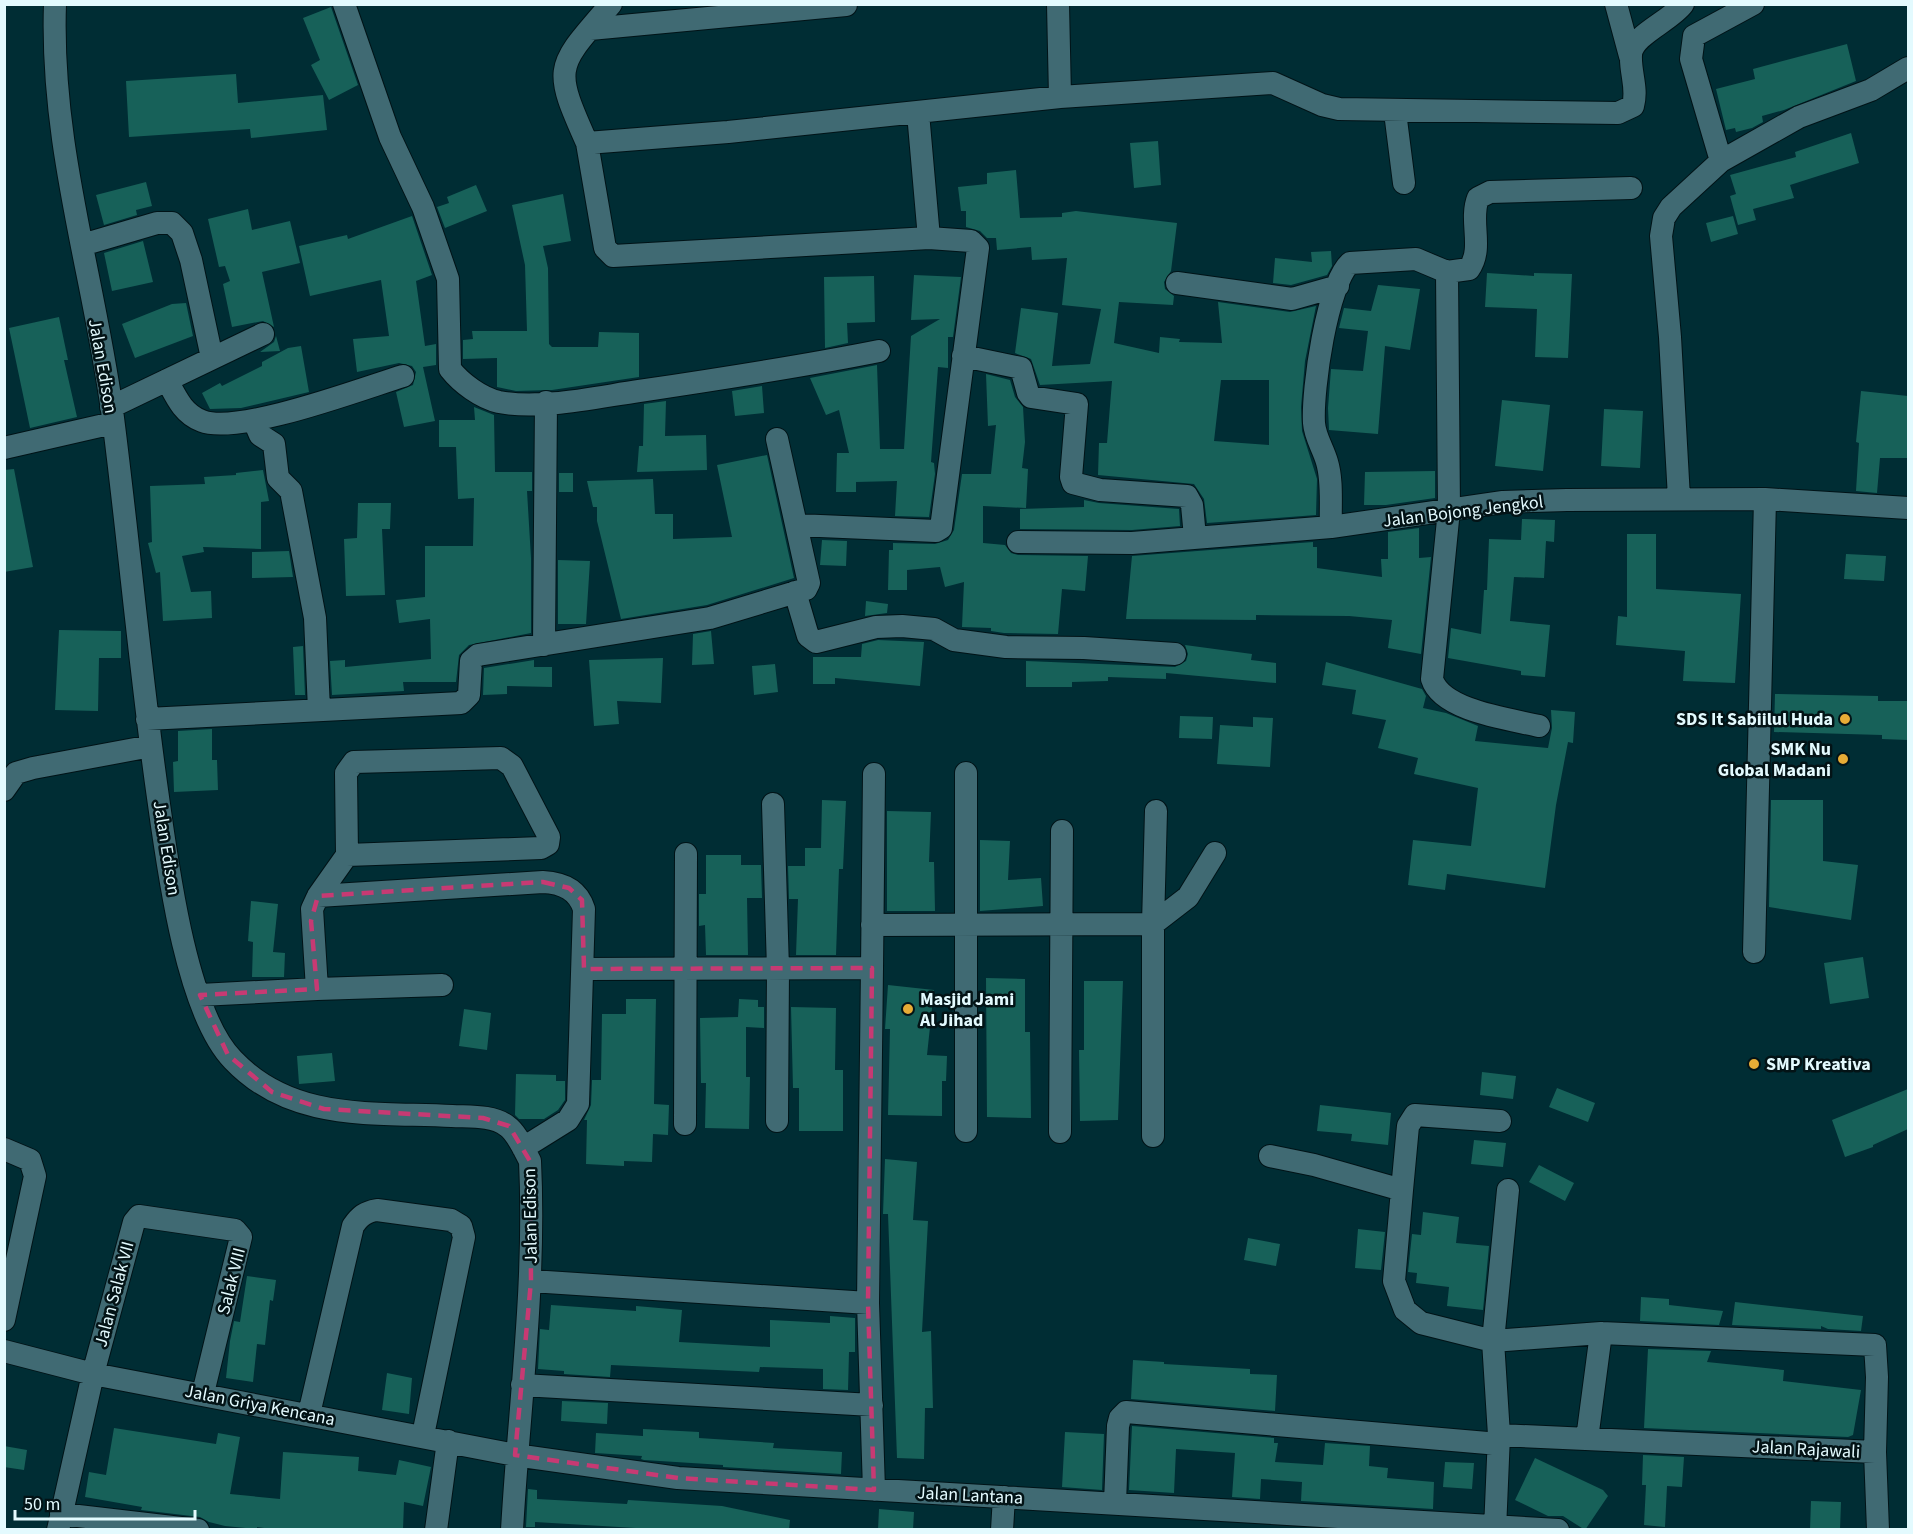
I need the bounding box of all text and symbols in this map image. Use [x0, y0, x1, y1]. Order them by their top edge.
street label: Jalan Edison [82, 317, 123, 415]
street label: Jalan Bojong Jengkol [1382, 489, 1545, 534]
place label: SDS It Sabiilul Huda [1676, 707, 1833, 732]
marker: SDS It Sabiilul Huda [1838, 712, 1852, 726]
place label: SMK Nu Global Madani [1718, 737, 1831, 783]
marker: SMK Nu Global Madani [1836, 752, 1850, 766]
street label: Jalan Edison [147, 799, 186, 897]
place label: Masjid Jami Al Jihad [919, 987, 1014, 1033]
marker: Masjid Jami Al Jihad [901, 1002, 915, 1016]
place label: SMP Kreativa [1766, 1052, 1871, 1077]
marker: SMP Kreativa [1747, 1057, 1761, 1071]
street label: Jalan Edison [517, 1168, 544, 1264]
street label: Jalan Salak VII [88, 1239, 141, 1350]
street label: Salak VIII [211, 1245, 252, 1317]
street label: Jalan Griya Kencana [183, 1379, 337, 1432]
street label: Jalan Rajawali [1751, 1434, 1861, 1465]
street label: Jalan Lantana [916, 1480, 1024, 1511]
scale bar [15, 1483, 195, 1521]
text: 50 m [24, 1492, 60, 1517]

